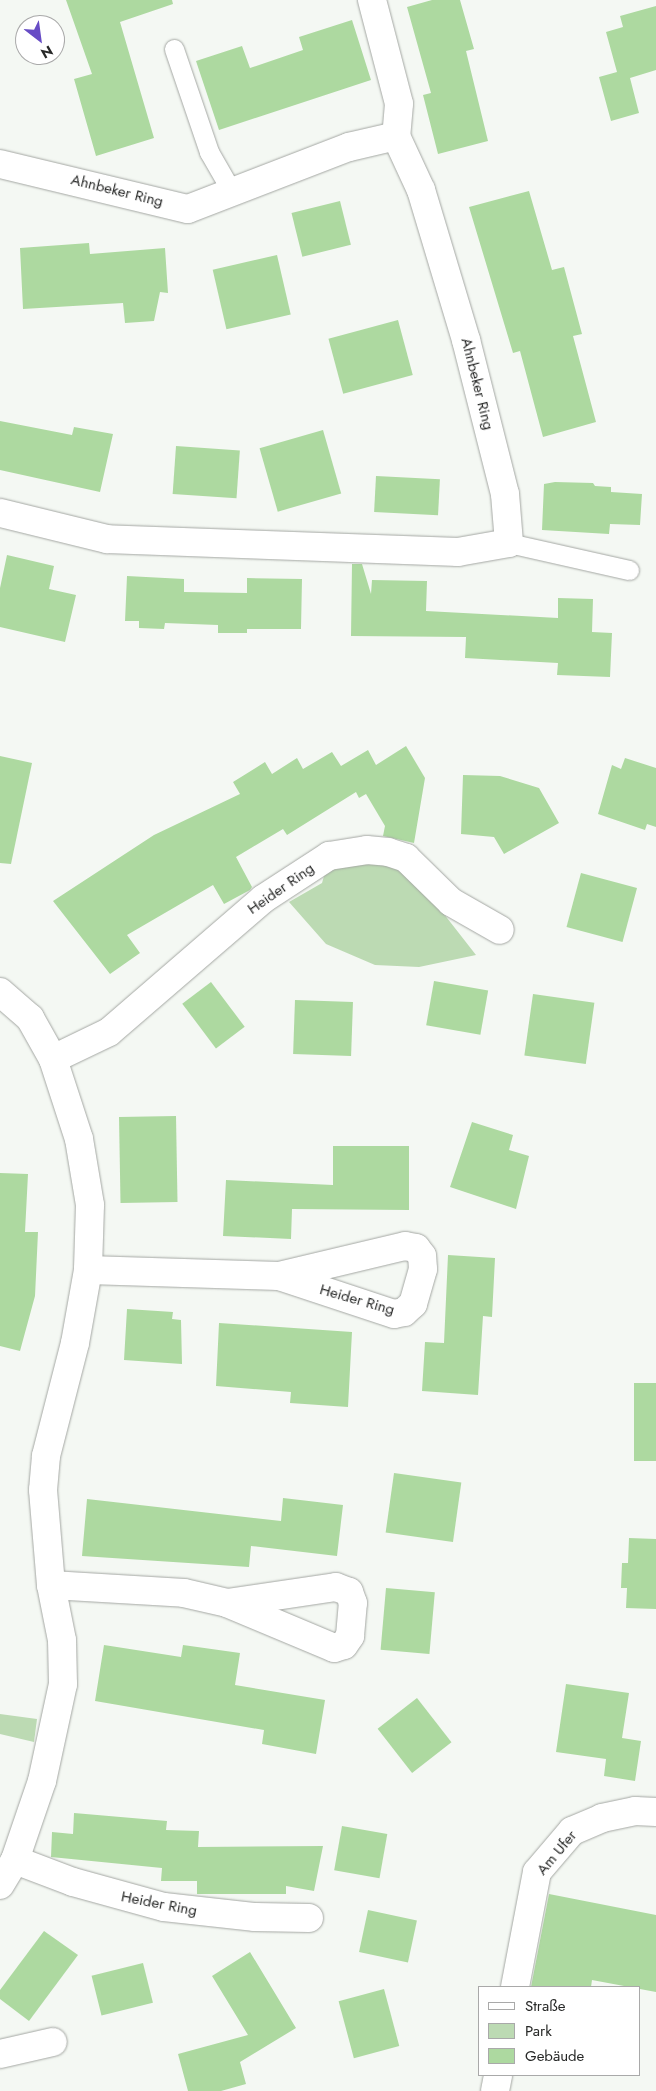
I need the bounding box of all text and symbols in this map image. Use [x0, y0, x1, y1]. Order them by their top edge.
north arrow [15, 15, 65, 65]
text: N [37, 41, 57, 64]
street label: Ahnbeker Ring [69, 171, 165, 211]
street label: Ahnbeker Ring [457, 336, 497, 432]
street label: Heider Ring [244, 860, 318, 918]
street label: Heider Ring [318, 1281, 396, 1319]
street label: Am Ufer [533, 1827, 581, 1879]
street label: Heider Ring [119, 1888, 199, 1920]
legend [478, 1986, 641, 2076]
text: Straße [525, 1995, 565, 2017]
text: Park [525, 2020, 552, 2042]
text: Gebäude [525, 2045, 584, 2067]

